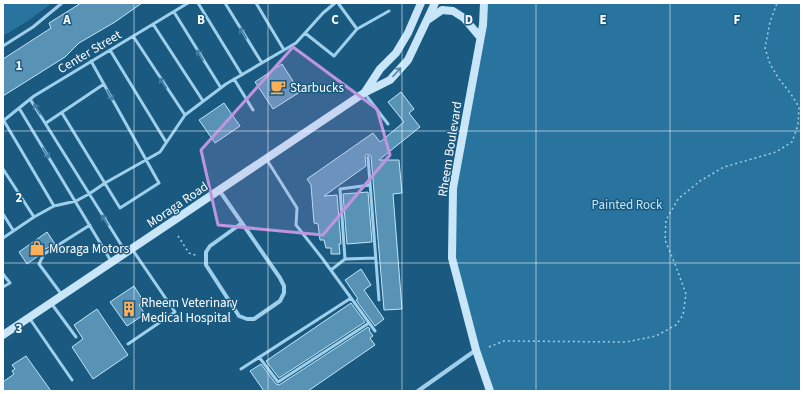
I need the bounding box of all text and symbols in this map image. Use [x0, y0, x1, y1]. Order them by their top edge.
text: A [62, 11, 71, 29]
text: B [197, 11, 205, 29]
text: C [331, 11, 339, 29]
text: D [465, 11, 473, 29]
text: E [599, 11, 607, 29]
text: F [734, 11, 741, 29]
street label: Center Street [54, 25, 125, 78]
one-way arrow [239, 27, 247, 39]
one-way arrow [196, 49, 204, 61]
text: 1 [16, 57, 23, 75]
one-way arrow [392, 68, 401, 78]
one-way arrow [159, 78, 167, 89]
cafe icon: Starbucks [269, 78, 287, 96]
place label: Starbucks [290, 79, 344, 97]
one-way arrow [107, 89, 114, 101]
street label: Rheem Boulevard [434, 100, 466, 198]
one-way arrow [33, 104, 41, 115]
one-way arrow [43, 147, 51, 159]
street label: Moraga Road [143, 178, 212, 232]
text: 2 [16, 189, 23, 207]
park label: Painted Rock [592, 196, 663, 214]
one-way arrow [101, 214, 109, 226]
shop icon: Moraga Motors [28, 239, 46, 257]
place label: Moraga Motors [49, 240, 130, 258]
place label: Rheem Veterinary Medical Hospital [141, 294, 238, 327]
building icon: Rheem Veterinary Medical Hospital [120, 300, 138, 318]
text: 3 [16, 320, 23, 338]

